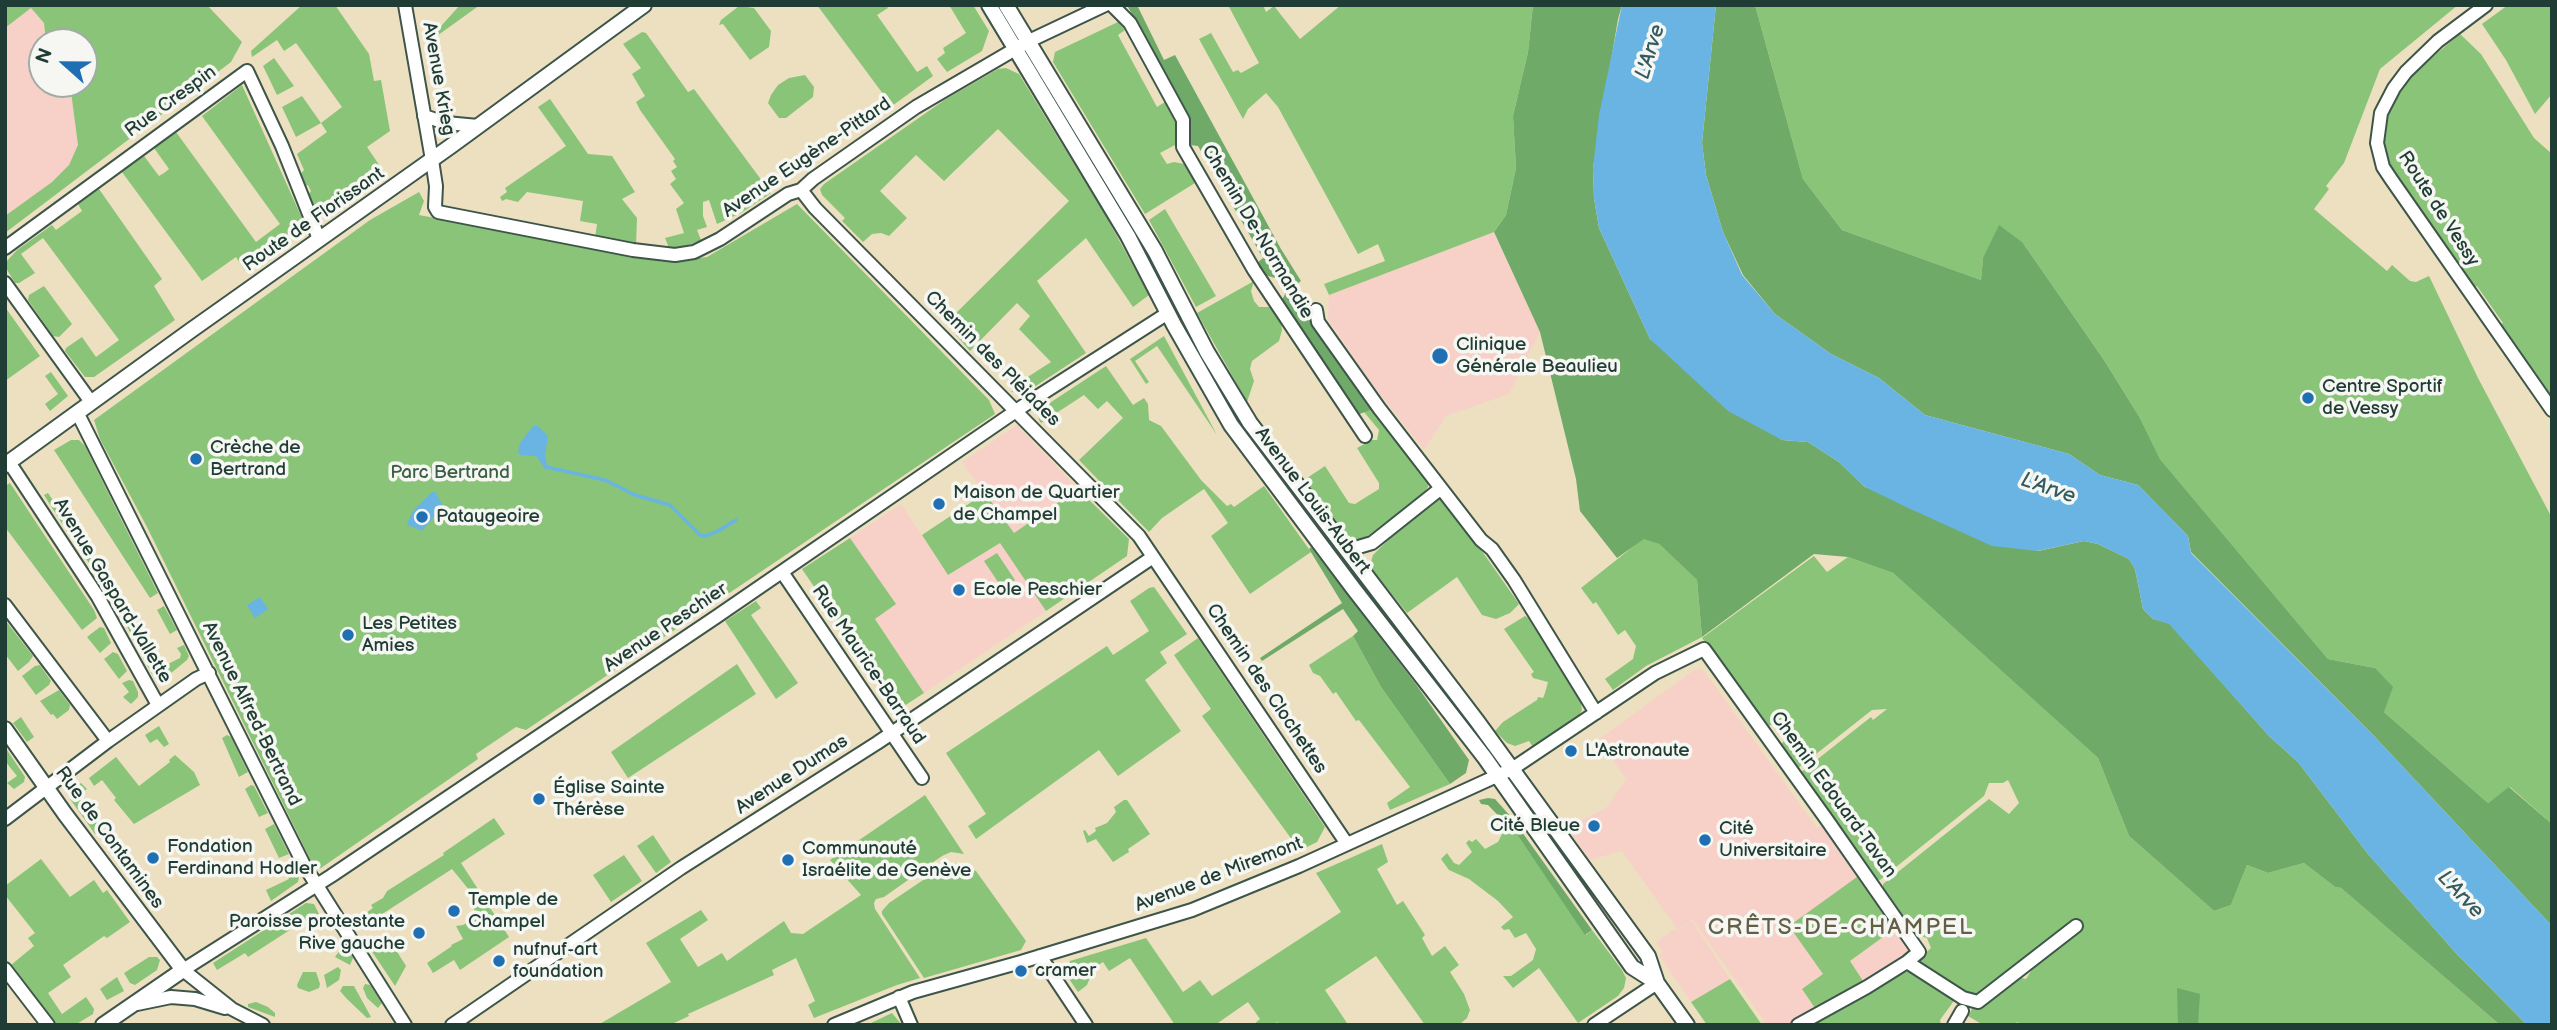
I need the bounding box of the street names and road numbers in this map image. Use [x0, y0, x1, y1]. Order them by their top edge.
street label: Avenue Krieg [417, 21, 459, 137]
street label: Rue Crespin [121, 61, 221, 143]
street label: Avenue Eugène-Pittard [718, 93, 896, 223]
street label: Chemin De-Normandie [1196, 141, 1318, 323]
street label: Route de Vessy [2392, 147, 2484, 271]
street label: Route de Florissant [239, 163, 389, 277]
street label: Chemin des Pléiades [920, 287, 1064, 431]
street label: Avenue Louis-Aubert [1249, 423, 1375, 579]
street label: Avenue Gaspard-Vallette [48, 495, 176, 687]
street label: Avenue Peschier [600, 578, 732, 678]
street label: Rue Maurice-Barraud [806, 581, 930, 749]
street label: Chemin des Clochettes [1201, 600, 1331, 778]
street label: Avenue Alfred-Bertrand [196, 618, 306, 810]
street label: Chemin Edouard-Tavan [1765, 707, 1901, 883]
street label: Avenue Dumas [732, 730, 852, 820]
street label: Rue de Contamines [50, 762, 168, 914]
street label: Avenue de Miremont [1132, 832, 1306, 918]

